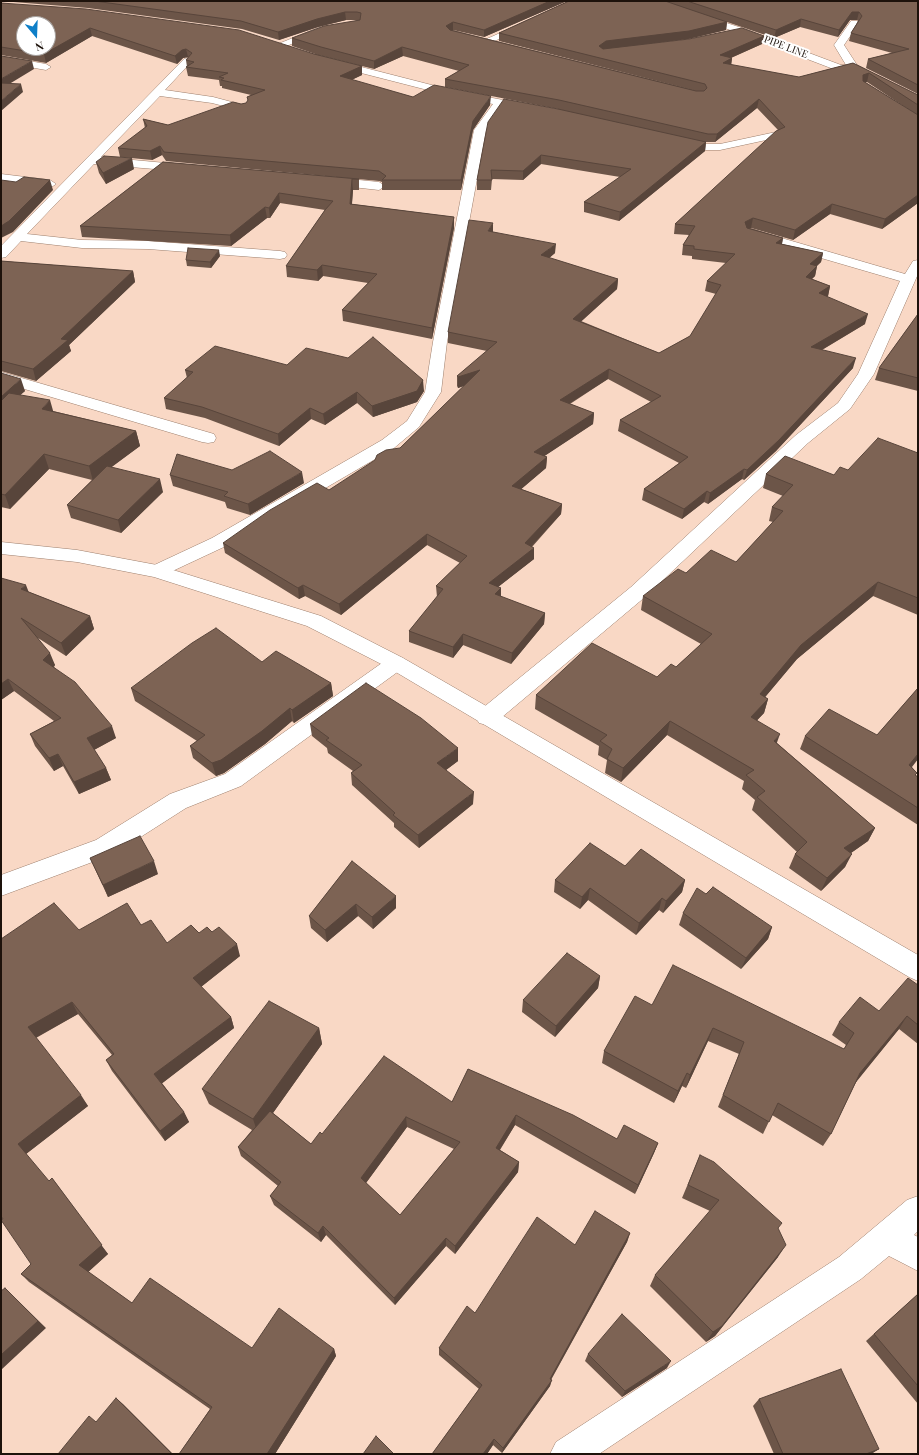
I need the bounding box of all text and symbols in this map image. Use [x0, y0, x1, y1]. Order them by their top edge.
north arrow [16, 16, 56, 56]
street label: PIPE LINE [762, 33, 810, 61]
text: N [34, 38, 46, 55]

